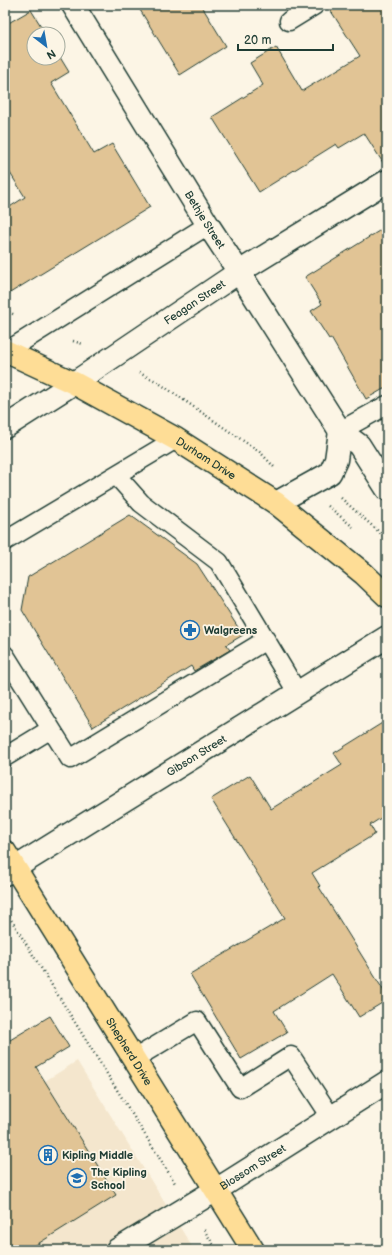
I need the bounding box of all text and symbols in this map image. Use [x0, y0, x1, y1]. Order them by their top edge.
north arrow [26, 26, 66, 66]
scale bar [238, 26, 333, 52]
text: 20 m [244, 33, 271, 48]
text: N [44, 46, 58, 62]
street label: Bethje Street [182, 189, 228, 252]
street label: Feagan Street [162, 277, 228, 328]
street label: Durham Drive [173, 435, 238, 483]
pharmacy icon: Walgreens [179, 619, 201, 641]
place label: Walgreens [204, 624, 258, 637]
street label: Gibson Street [164, 732, 229, 779]
street label: Shepherd Drive [103, 1015, 155, 1088]
street label: Blossom Street [217, 1141, 289, 1193]
building icon: Kipling Middle [37, 1144, 59, 1166]
place label: Kipling Middle [62, 1149, 133, 1162]
place label: The Kipling School [91, 1166, 147, 1192]
school or university icon: The Kipling School [66, 1167, 88, 1189]

